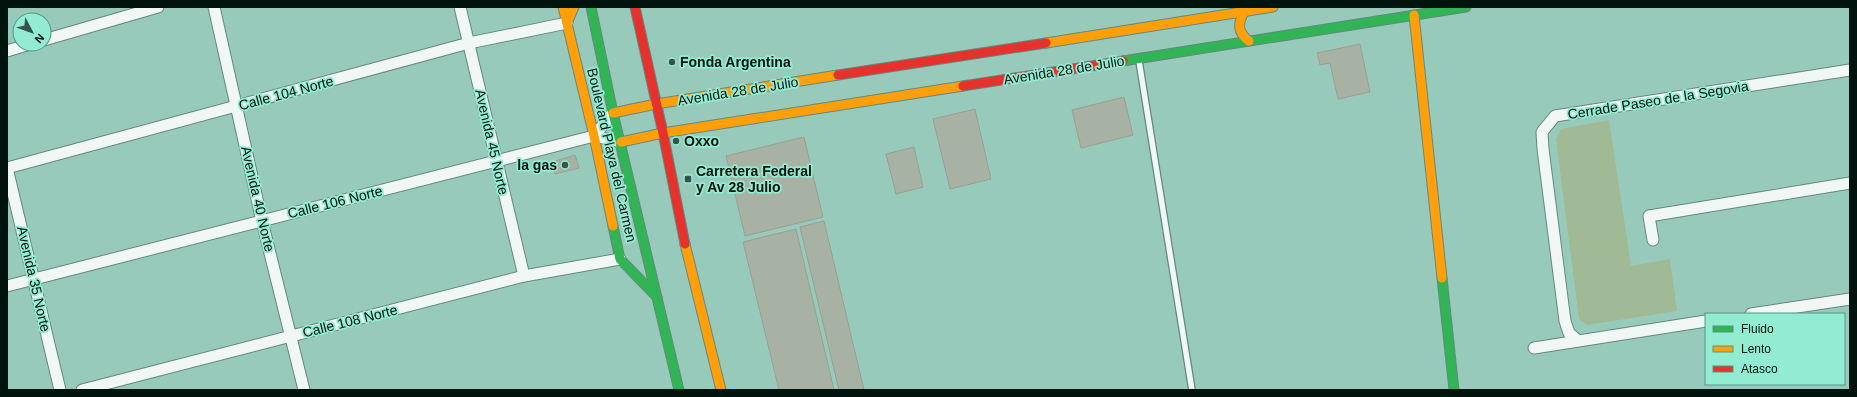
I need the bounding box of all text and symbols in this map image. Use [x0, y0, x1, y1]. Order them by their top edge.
north arrow [12, 12, 52, 52]
text: N [32, 32, 47, 46]
street label: Avenida 28 de Julio [1003, 53, 1126, 87]
place label: Fonda Argentina [680, 54, 791, 70]
marker: Fonda Argentina [667, 57, 677, 67]
street label: Boulevard Playa del Carmen [584, 66, 640, 244]
street label: Calle 104 Norte [237, 73, 335, 113]
street label: Avenida 28 de Julio [677, 74, 800, 108]
street label: Cerrade Paseo de la Segovia [1566, 78, 1750, 122]
street label: Avenida 45 Norte [472, 88, 512, 197]
place label: Oxxo [684, 133, 719, 149]
marker: Oxxo [671, 136, 681, 146]
street label: Avenida 40 Norte [238, 145, 278, 254]
place label: la gas [517, 157, 557, 173]
marker: la gas [560, 160, 570, 170]
place label: Carretera Federal y Av 28 Julio [696, 163, 812, 195]
marker: Carretera Federal y Av 28 Julio [683, 174, 693, 184]
street label: Calle 106 Norte [286, 182, 384, 222]
street label: Avenida 35 Norte [14, 225, 54, 334]
street label: Calle 108 Norte [301, 301, 399, 341]
legend [1705, 313, 1845, 385]
text: Fluido [1741, 322, 1774, 336]
text: Lento [1741, 342, 1771, 356]
text: Atasco [1741, 362, 1778, 376]

